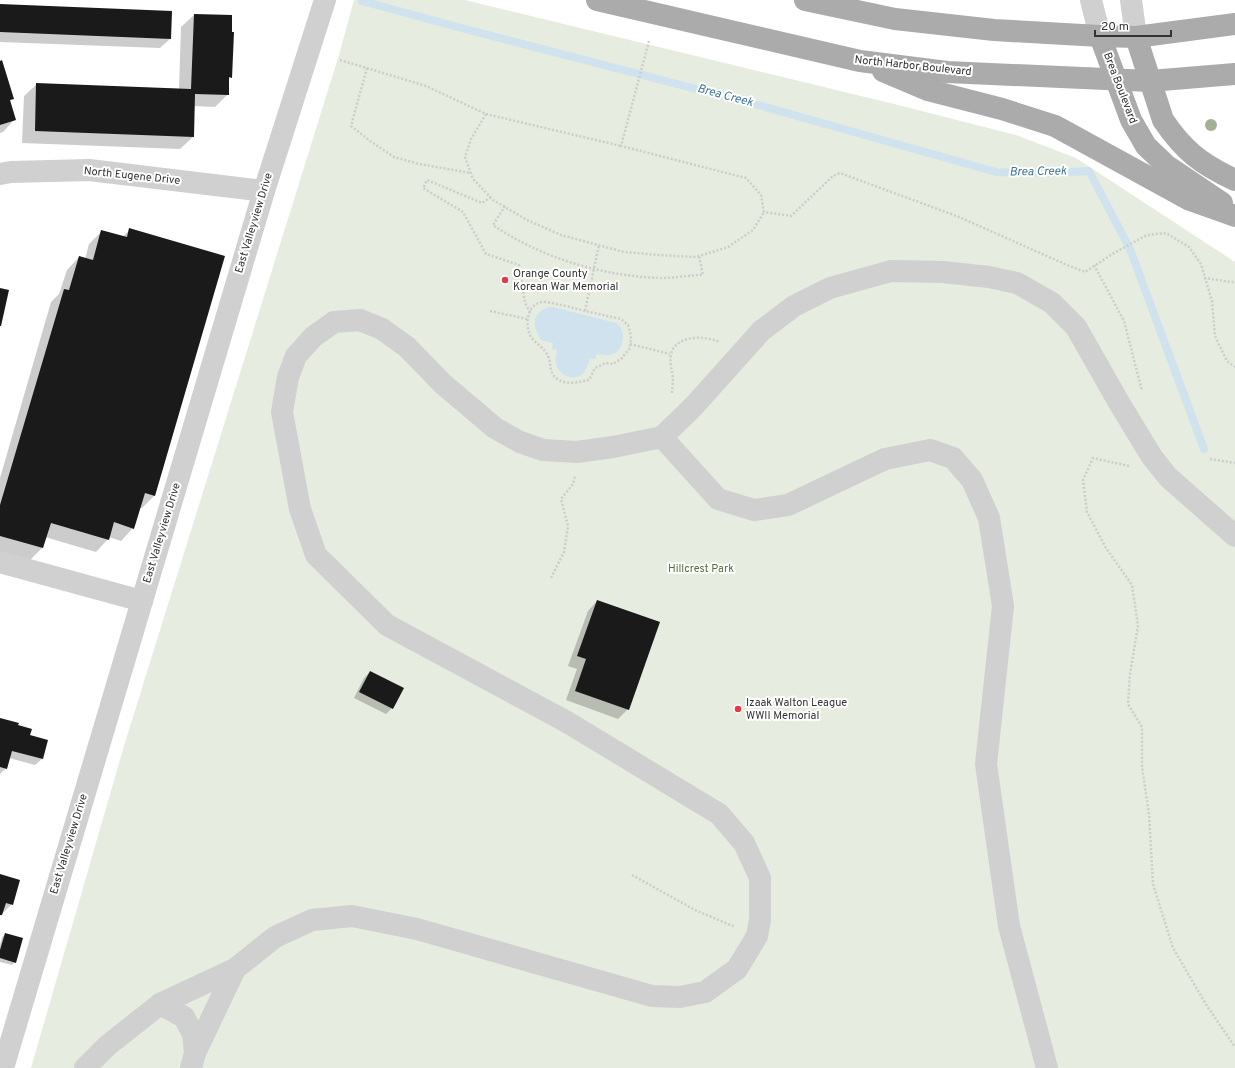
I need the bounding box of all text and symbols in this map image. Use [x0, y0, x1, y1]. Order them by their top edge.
scale bar [1095, 12, 1171, 38]
text: 20 m [1101, 19, 1129, 35]
street label: Brea Boulevard [1100, 50, 1140, 126]
street label: North Harbor Boulevard [854, 53, 972, 79]
water label: Brea Creek [695, 81, 756, 111]
water label: Brea Creek [1009, 163, 1068, 180]
street label: North Eugene Drive [83, 164, 181, 188]
street label: East Valleyview Drive [232, 171, 276, 275]
place label: Orange County Korean War Memorial [513, 267, 618, 294]
marker: Orange County Korean War Memorial [500, 275, 510, 285]
street label: East Valleyview Drive [140, 481, 184, 585]
park label: Hillcrest Park [668, 562, 734, 576]
place label: Izaak Walton League WWII Memorial [746, 696, 847, 723]
marker: Izaak Walton League WWII Memorial [733, 704, 743, 714]
street label: East Valleyview Drive [47, 792, 91, 896]

